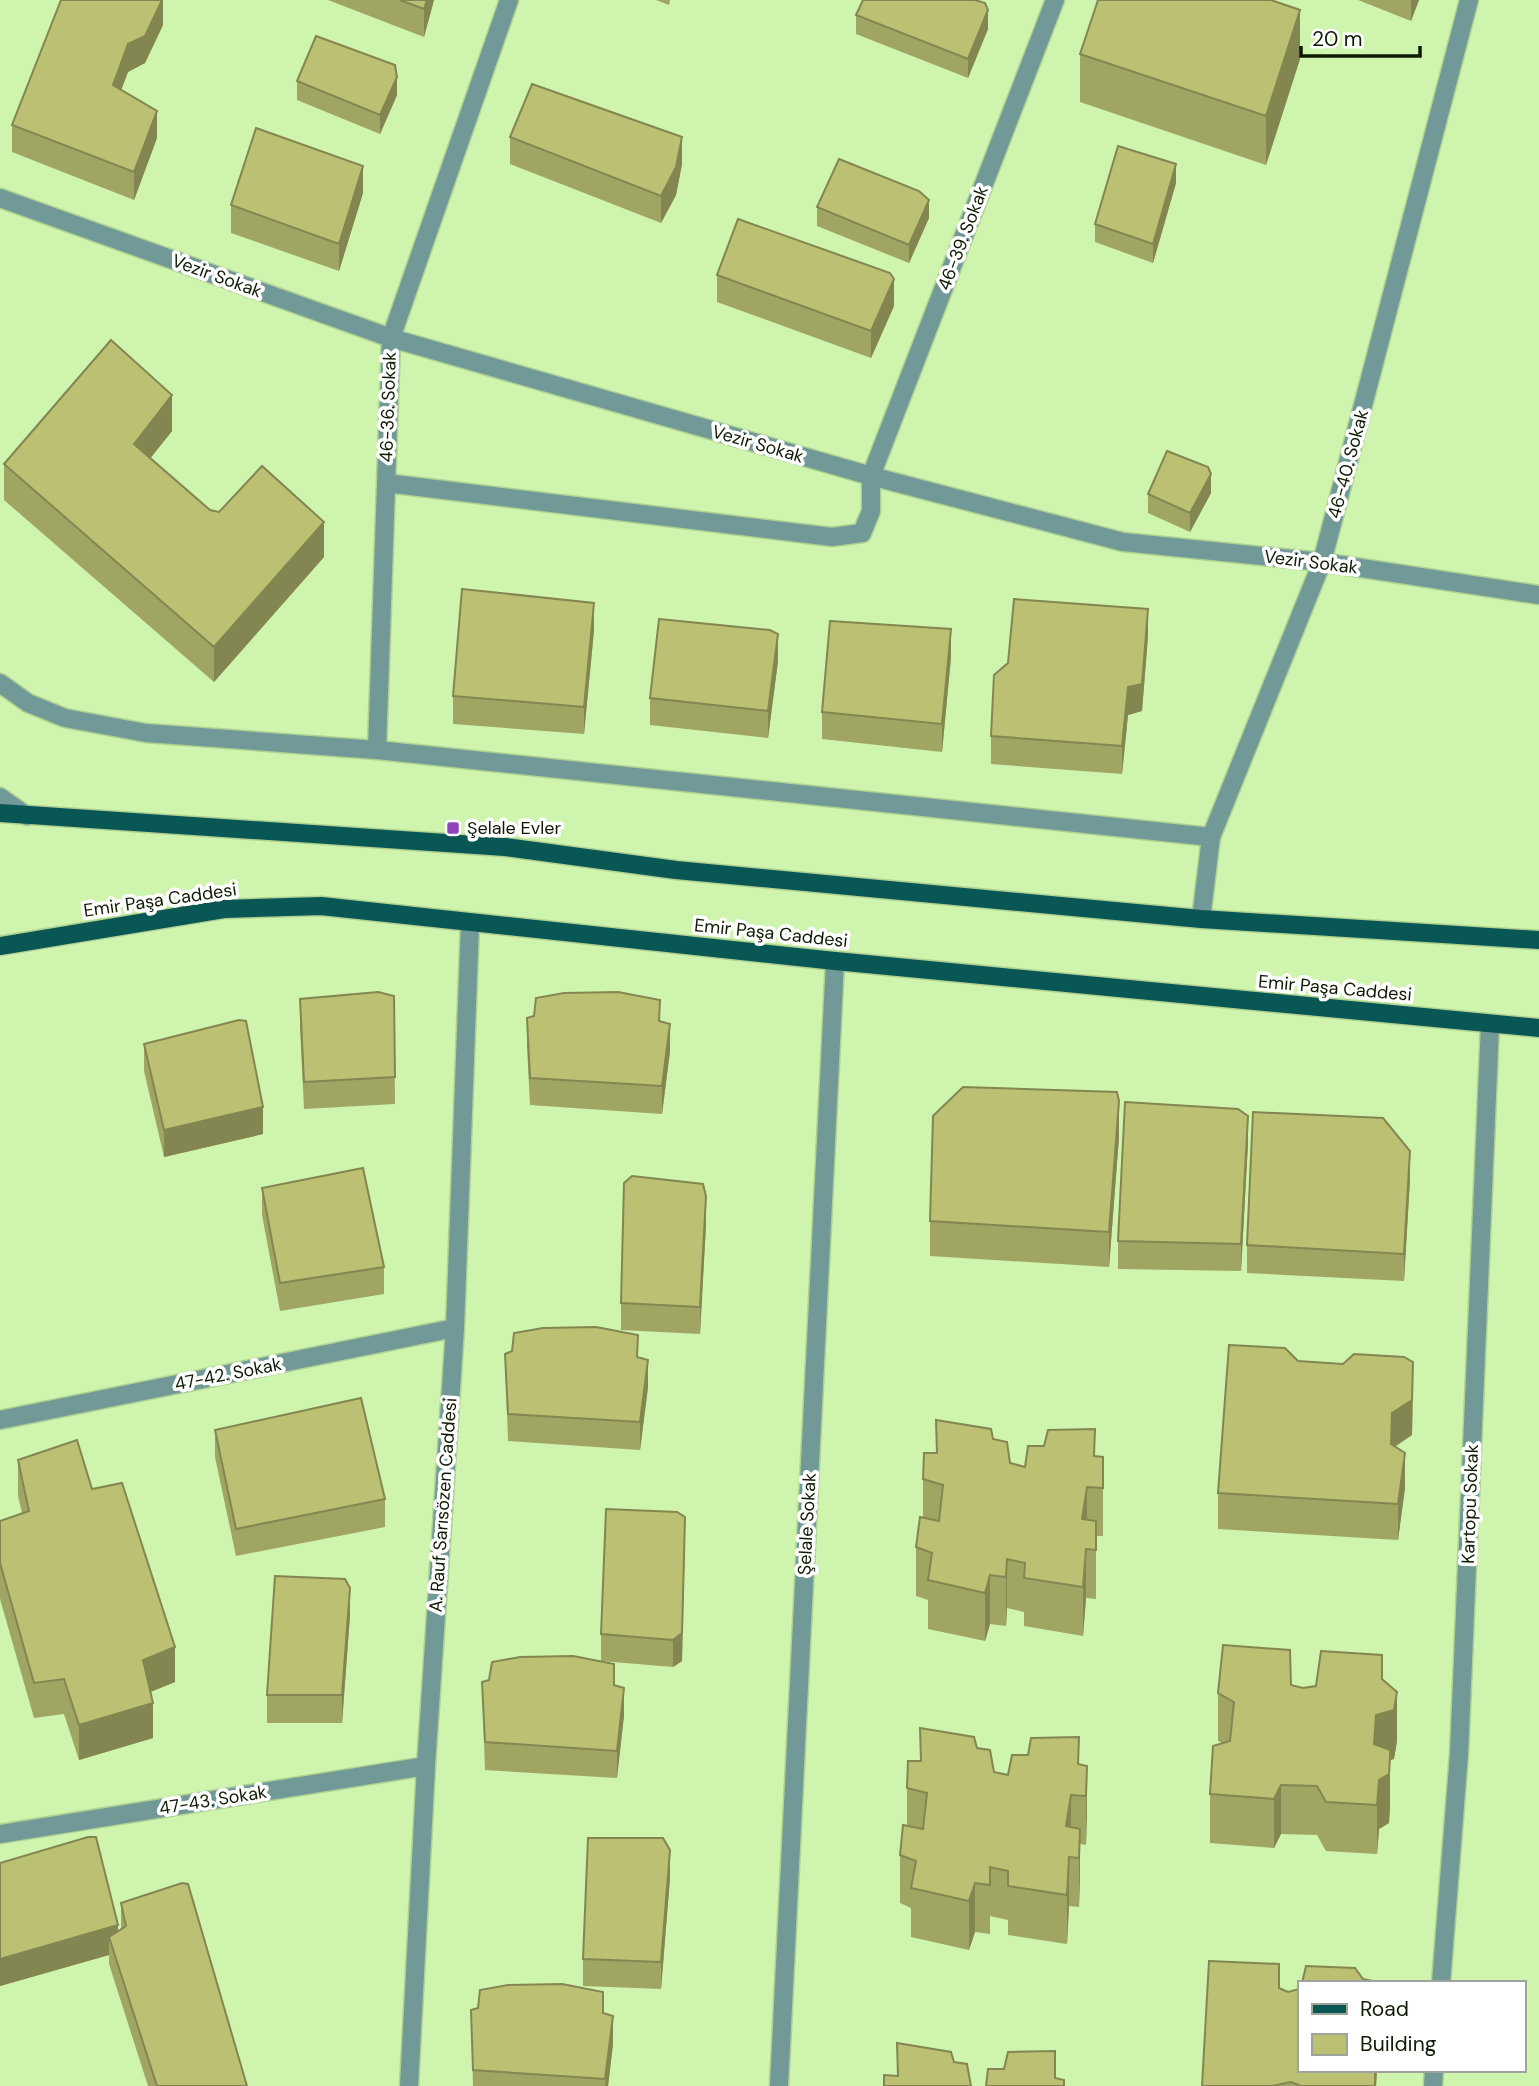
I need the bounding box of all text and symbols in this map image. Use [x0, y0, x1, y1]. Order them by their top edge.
scale bar [1301, 14, 1420, 58]
text: 20 m [1312, 25, 1363, 53]
street label: 46-39. Sokak [932, 182, 994, 294]
street label: Vezir Sokak [169, 249, 265, 303]
street label: 46-36. Sokak [374, 351, 402, 463]
street label: 46-40. Sokak [1322, 407, 1374, 521]
street label: Vezir Sokak [709, 419, 807, 469]
street label: Vezir Sokak [1263, 544, 1359, 580]
place label: Şelale Evler [467, 816, 561, 840]
marker: Şelale Evler [445, 820, 461, 836]
street label: Emir Paşa Caddesi [82, 877, 238, 923]
street label: Emir Paşa Caddesi [693, 913, 849, 953]
street label: Emir Paşa Caddesi [1257, 969, 1413, 1007]
street label: 47-42. Sokak [173, 1352, 283, 1396]
street label: A. Rauf Sarısözen Caddesi [424, 1397, 462, 1613]
street label: Kartopu Sokak [1456, 1444, 1484, 1564]
street label: Şelale Sokak [792, 1472, 822, 1576]
street label: 47-43. Sokak [158, 1780, 268, 1820]
legend [1298, 1981, 1525, 2072]
text: Road [1360, 1995, 1409, 2023]
text: Building [1360, 2030, 1437, 2058]

